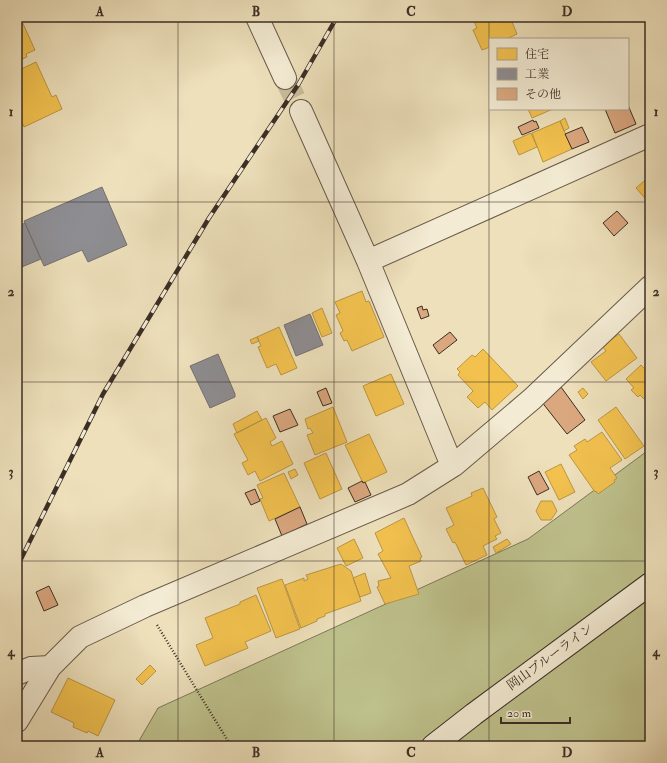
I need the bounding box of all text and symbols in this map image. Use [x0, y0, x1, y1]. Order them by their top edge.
text: A [95, 4, 105, 20]
text: B [252, 4, 260, 20]
text: C [406, 4, 416, 20]
text: D [562, 4, 573, 20]
legend [489, 38, 629, 110]
text: 住宅 [525, 47, 549, 62]
text: 工業 [525, 67, 549, 82]
text: その他 [525, 87, 561, 102]
text: 1 [9, 104, 14, 120]
text: 1 [654, 104, 659, 120]
text: 2 [8, 284, 15, 300]
text: 2 [653, 284, 660, 300]
text: 3 [9, 464, 14, 480]
text: 3 [654, 464, 659, 480]
street label: 岡山ブルーライン [504, 620, 596, 694]
text: 4 [6, 644, 15, 660]
text: 4 [651, 644, 660, 660]
scale bar [501, 699, 570, 725]
text: 20 m [507, 706, 532, 721]
text: A [95, 745, 105, 761]
text: B [252, 745, 260, 761]
text: C [406, 745, 416, 761]
text: D [562, 745, 573, 761]

